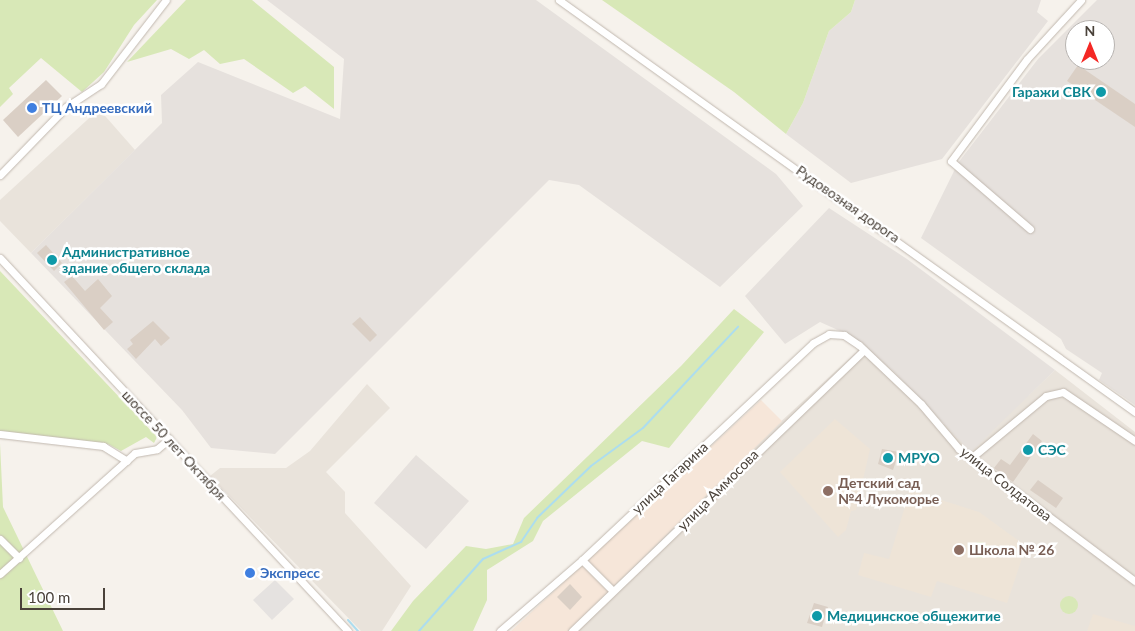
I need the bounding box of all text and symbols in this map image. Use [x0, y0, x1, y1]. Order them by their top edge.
north arrow [1065, 20, 1115, 70]
text: N [1085, 22, 1095, 39]
place label: Гаражи СВК [1012, 84, 1091, 100]
marker: Гаражи СВК [1095, 86, 1107, 98]
place label: ТЦ Андреевский [42, 100, 152, 116]
marker: ТЦ Андреевский [26, 102, 38, 114]
street label: Рудовозная дорога [793, 162, 903, 246]
place label: Административное здание общего склада [62, 244, 210, 276]
marker: Административное здание общего склада [46, 254, 58, 266]
street label: шоссе 50 лет Октября [119, 386, 229, 504]
street label: улица Гагарина [629, 439, 711, 517]
place label: СЭС [1038, 442, 1066, 458]
street label: улица Солдатова [957, 443, 1055, 525]
marker: СЭС [1022, 444, 1034, 456]
street label: улица Аммосова [674, 446, 762, 534]
place label: МРУО [898, 450, 940, 466]
marker: МРУО [882, 452, 894, 464]
place label: Детский сад №4 Лукоморье [838, 475, 939, 508]
marker: Детский сад №4 Лукоморье [822, 485, 834, 497]
place label: Школа № 26 [969, 542, 1054, 558]
marker: Школа № 26 [953, 544, 965, 556]
place label: Экспресс [260, 565, 320, 581]
marker: Экспресс [244, 567, 256, 579]
scale bar [22, 578, 108, 610]
text: 100 m [28, 588, 70, 606]
place label: Медицинское общежитие [827, 608, 1001, 624]
marker: Медицинское общежитие [811, 610, 823, 622]

